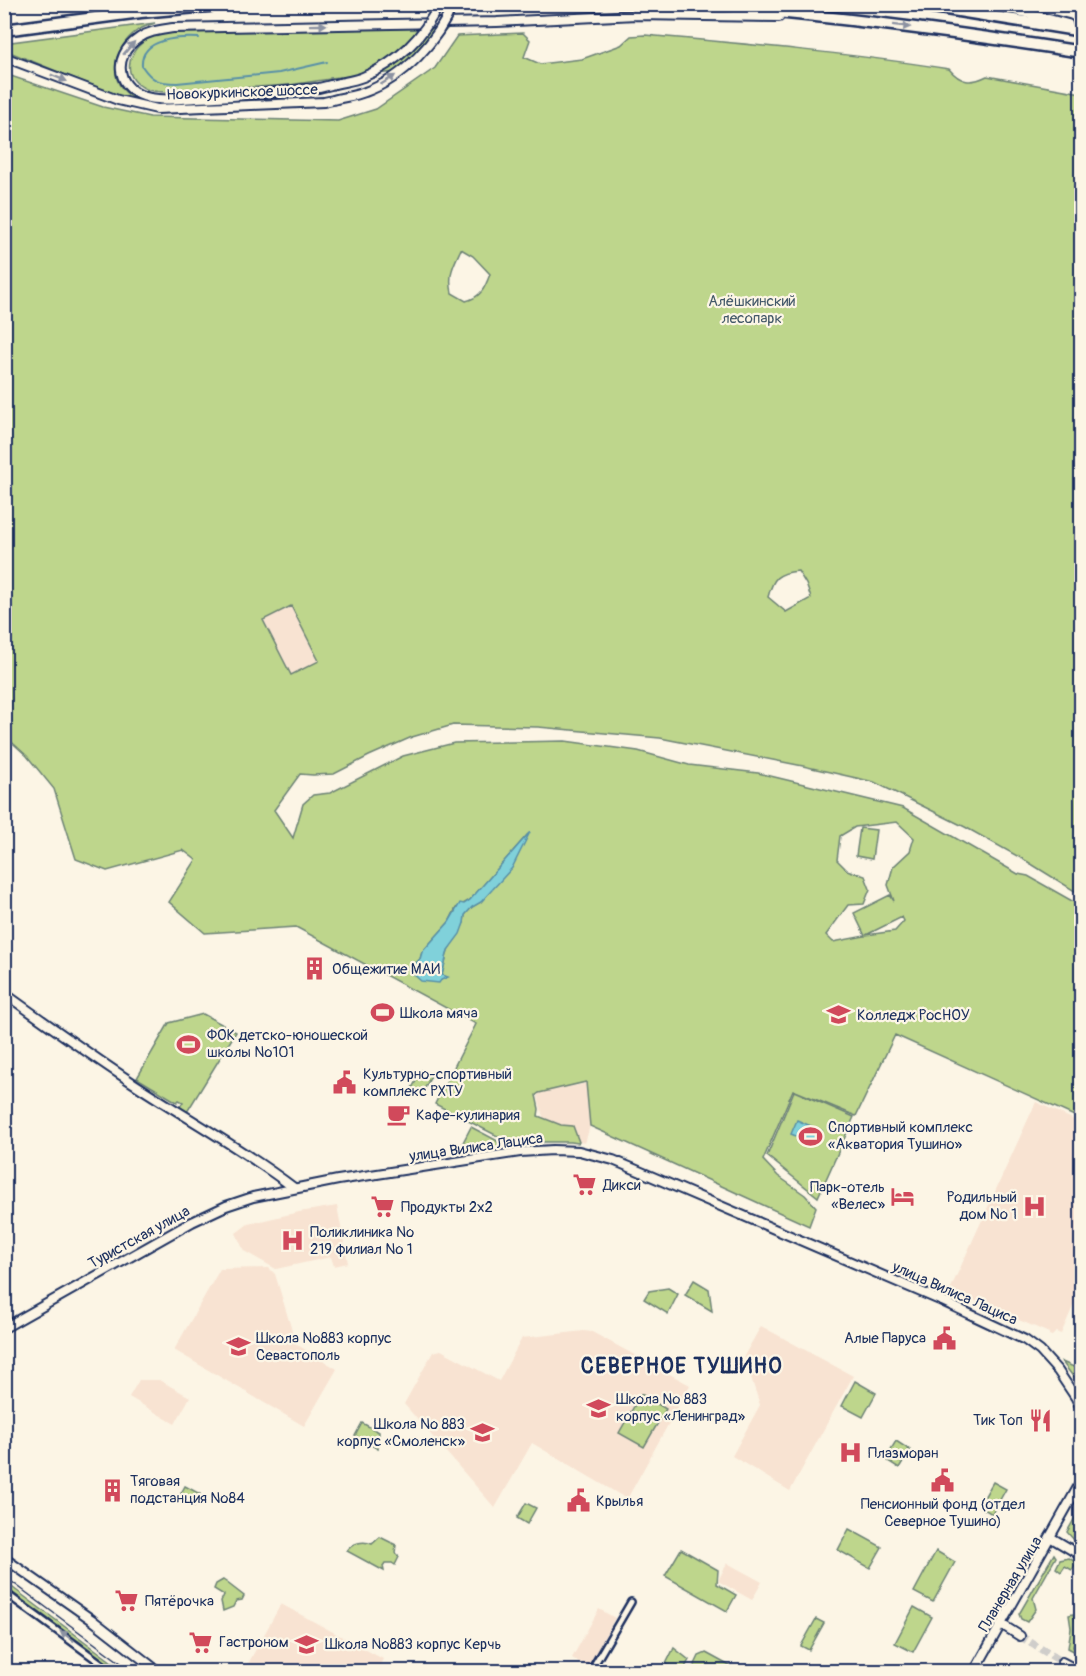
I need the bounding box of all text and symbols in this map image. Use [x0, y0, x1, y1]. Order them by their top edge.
one-way arrow [309, 20, 328, 30]
one-way arrow [892, 21, 911, 31]
one-way arrow [123, 40, 136, 56]
one-way arrow [50, 74, 68, 83]
one-way arrow [380, 74, 396, 85]
street label: Новокуркинское шоссе [166, 80, 319, 105]
park label: Алёшкинский лесопарк [708, 292, 796, 328]
building icon: Общежитие МАИ [301, 956, 327, 982]
place label: Общежитие МАИ [332, 960, 440, 979]
sports icon: Школа мяча [369, 1000, 395, 1026]
school or university icon: Колледж РосНОУ [826, 1002, 852, 1028]
place label: Школа мяча [400, 1004, 478, 1023]
place label: Колледж РосНОУ [857, 1006, 970, 1025]
place label: ФОК детско-юношеской школы №101 [207, 1026, 368, 1062]
sports icon: ФОК детско-юношеской школы №101 [176, 1031, 202, 1057]
place label: Культурно-спортивный комплекс РХТУ [363, 1065, 512, 1101]
public building icon: Культурно-спортивный комплекс РХТУ [332, 1070, 358, 1096]
cafe icon: Кафе-кулинария [385, 1102, 411, 1128]
place label: Кафе-кулинария [416, 1106, 520, 1125]
place label: Спортивный комплекс «Акватория Тушино» [828, 1118, 974, 1154]
sports icon: Спортивный комплекс «Акватория Тушино» [797, 1123, 823, 1149]
street label: улица Вилиса Лациса [407, 1129, 544, 1166]
supermarket icon: Дикси [572, 1172, 598, 1198]
place label: Дикси [602, 1176, 641, 1195]
place label: Парк-отель «Велес» [810, 1178, 885, 1214]
hotel icon: Парк-отель «Велес» [890, 1183, 916, 1209]
place label: Родильный дом № 1 [947, 1188, 1017, 1224]
hospital icon: Родильный дом № 1 [1022, 1193, 1048, 1219]
supermarket icon: Продукты 2x2 [370, 1194, 396, 1220]
place label: Продукты 2x2 [401, 1198, 493, 1217]
street label: Туристская улица [85, 1202, 193, 1273]
place label: Поликлиника № 219 филиал № 1 [310, 1223, 414, 1259]
hospital icon: Поликлиника № 219 филиал № 1 [279, 1228, 305, 1254]
street label: улица Вилиса Лациса [888, 1257, 1020, 1330]
public building icon: Алые Паруса [931, 1325, 957, 1351]
place label: Школа №883 корпус Севастополь [256, 1329, 392, 1365]
place label: Алые Паруса [844, 1329, 926, 1348]
school or university icon: Школа №883 корпус Севастополь [225, 1334, 251, 1360]
district label: СЕВЕРНОЕ ТУШИНО [581, 1353, 783, 1380]
place label: Школа № 883 корпус «Ленинград» [616, 1390, 745, 1426]
school or university icon: Школа № 883 корпус «Ленинград» [585, 1395, 611, 1421]
restaurant icon: Тик Топ [1028, 1407, 1054, 1433]
place label: Тик Топ [973, 1411, 1023, 1430]
place label: Школа № 883 корпус «Смоленск» [337, 1415, 465, 1451]
school or university icon: Школа № 883 корпус «Смоленск» [470, 1420, 496, 1446]
hospital icon: Плазморан [837, 1440, 863, 1466]
place label: Плазморан [868, 1444, 939, 1463]
public building icon: Пенсионный фонд (отдел Северное Тушино) [930, 1467, 956, 1493]
place label: Тяговая подстанция №84 [130, 1472, 245, 1508]
building icon: Тяговая подстанция №84 [99, 1477, 125, 1503]
public building icon: Крылья [565, 1488, 591, 1514]
place label: Крылья [596, 1492, 643, 1511]
place label: Пенсионный фонд (отдел Северное Тушино) [861, 1495, 1025, 1531]
street label: Планерная улица [974, 1533, 1046, 1635]
supermarket icon: Пятёрочка [114, 1588, 140, 1614]
place label: Пятёрочка [145, 1592, 214, 1611]
supermarket icon: Гастроном [188, 1629, 214, 1655]
one-way arrow [59, 1630, 75, 1642]
school or university icon: Школа №883 корпус Керчь [294, 1631, 320, 1657]
place label: Гастроном [219, 1633, 289, 1652]
place label: Школа №883 корпус Керчь [325, 1635, 502, 1654]

